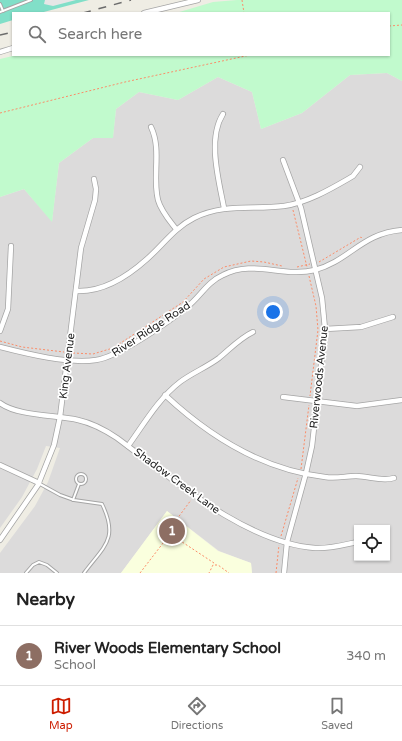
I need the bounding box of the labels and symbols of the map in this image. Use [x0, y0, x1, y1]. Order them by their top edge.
street label: River Ridge Road [109, 299, 193, 359]
your location [263, 302, 283, 322]
street label: Riverwoods Avenue [307, 325, 331, 429]
street label: King Avenue [57, 332, 77, 400]
street label: Shadow Creek Lane [131, 445, 223, 517]
pin: 1 [159, 516, 185, 546]

